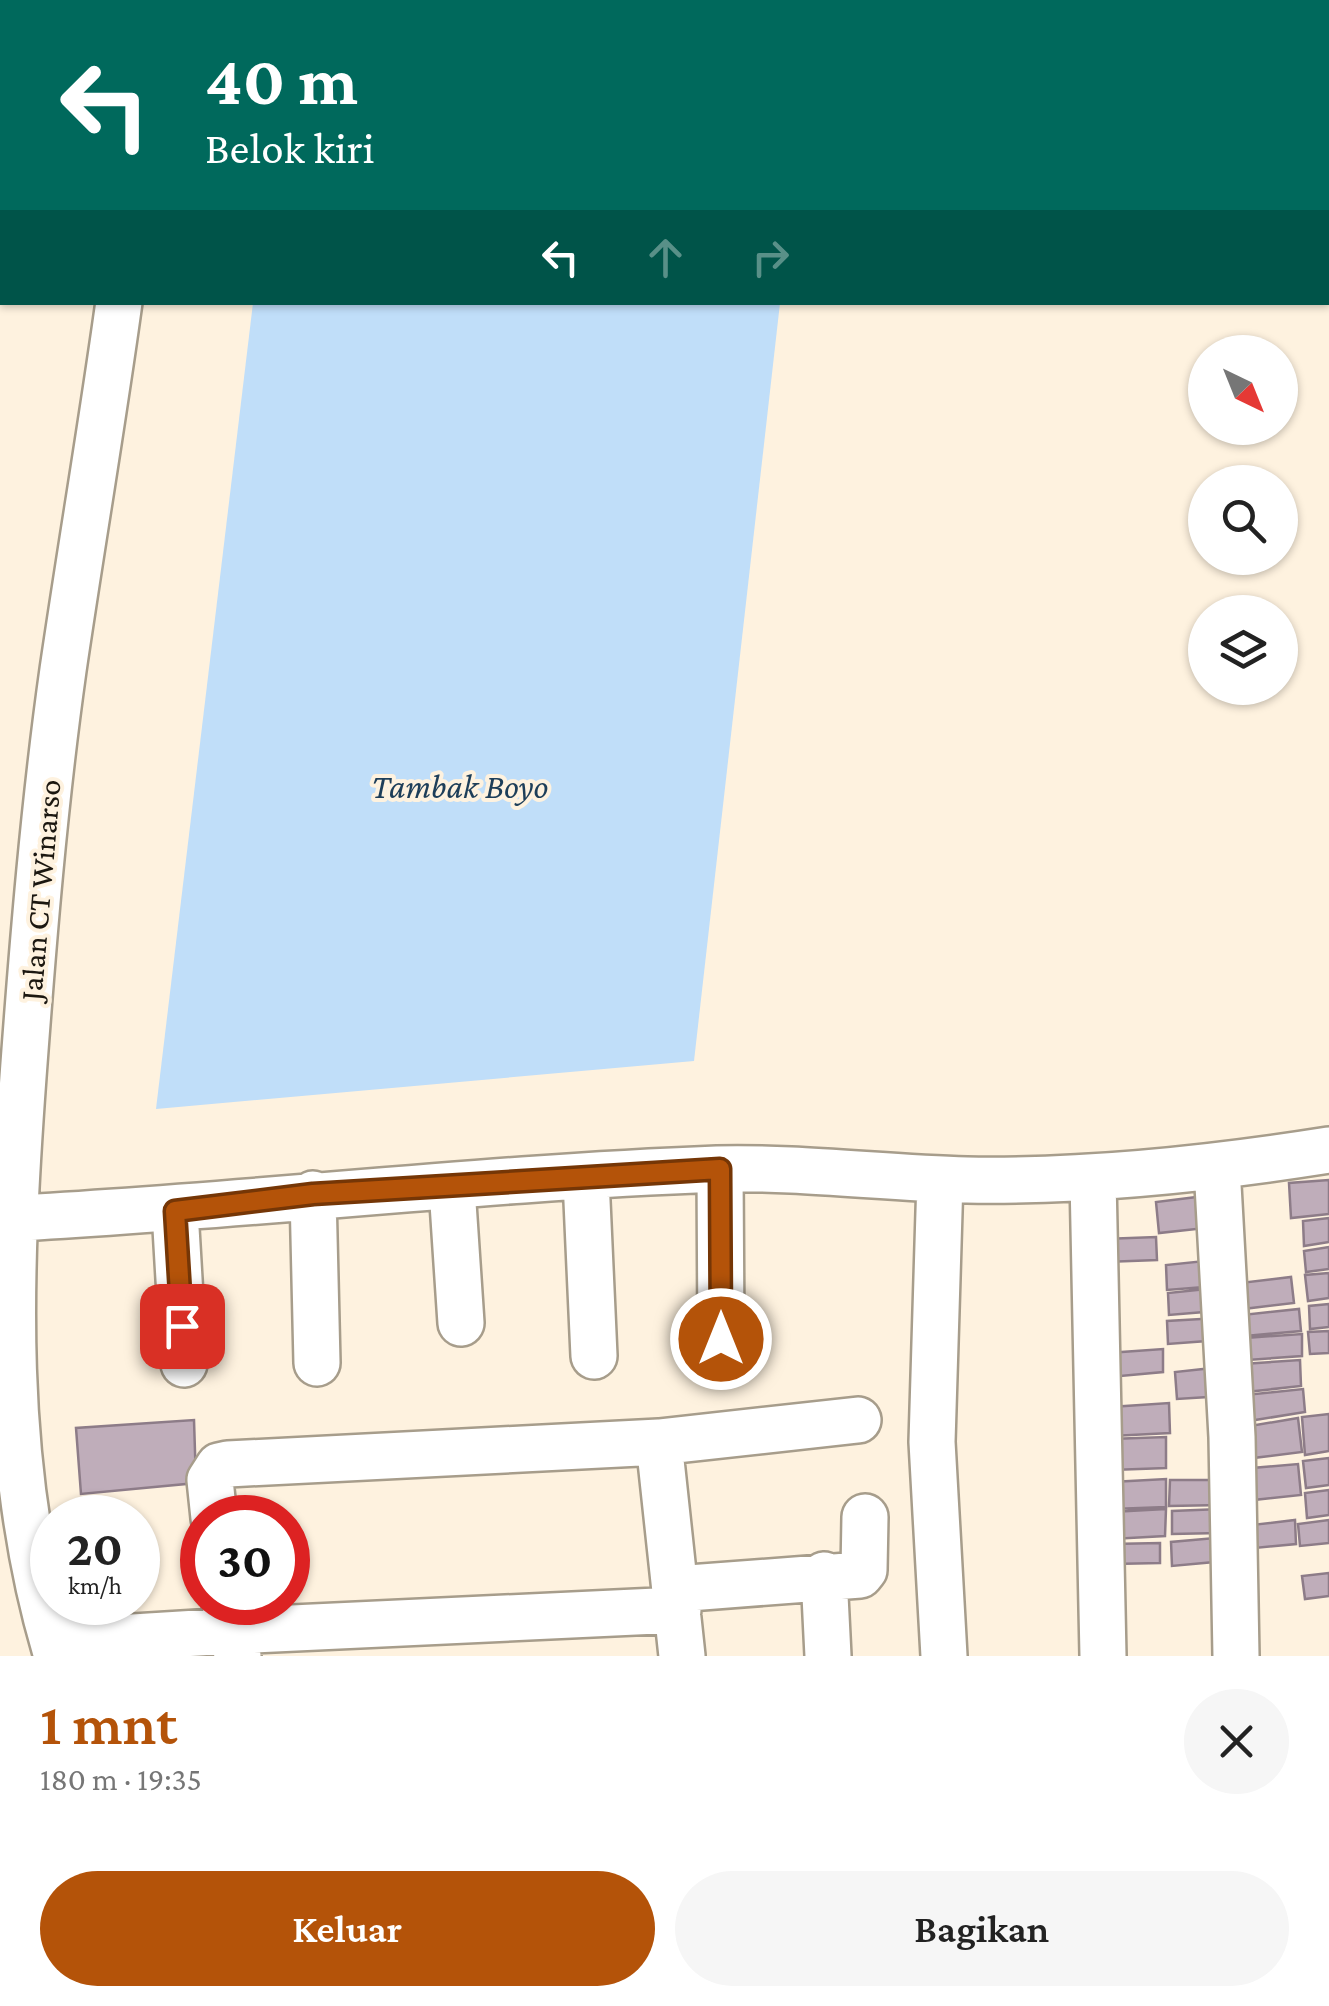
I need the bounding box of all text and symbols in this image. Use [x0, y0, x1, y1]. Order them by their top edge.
icon: left [40, 40, 170, 170]
text: 40 m [205, 41, 358, 119]
text: Belok kiri [205, 123, 375, 173]
icon: left [533, 230, 588, 285]
icon: ahead [638, 230, 693, 285]
icon: right [743, 230, 798, 285]
north arrow [1188, 335, 1298, 445]
map controls [1188, 335, 1298, 705]
button: search [1188, 465, 1298, 575]
button: layers [1188, 595, 1298, 705]
water label: Tambak Boyo [371, 767, 549, 806]
street label: Jalan CT Winarso [12, 778, 68, 1005]
pin [140, 1284, 225, 1369]
position arrow [669, 1287, 773, 1391]
icon: arrive [155, 1299, 210, 1354]
speed limit sign: 30 [180, 1495, 310, 1625]
text: 20 [67, 1520, 123, 1576]
text: km/h [68, 1572, 122, 1599]
button: close [1184, 1689, 1289, 1794]
text: 1 mnt [40, 1690, 177, 1757]
text: 180 m · 19:35 [40, 1761, 202, 1797]
button: Keluar [40, 1871, 655, 1986]
button: Bagikan [675, 1871, 1289, 1986]

